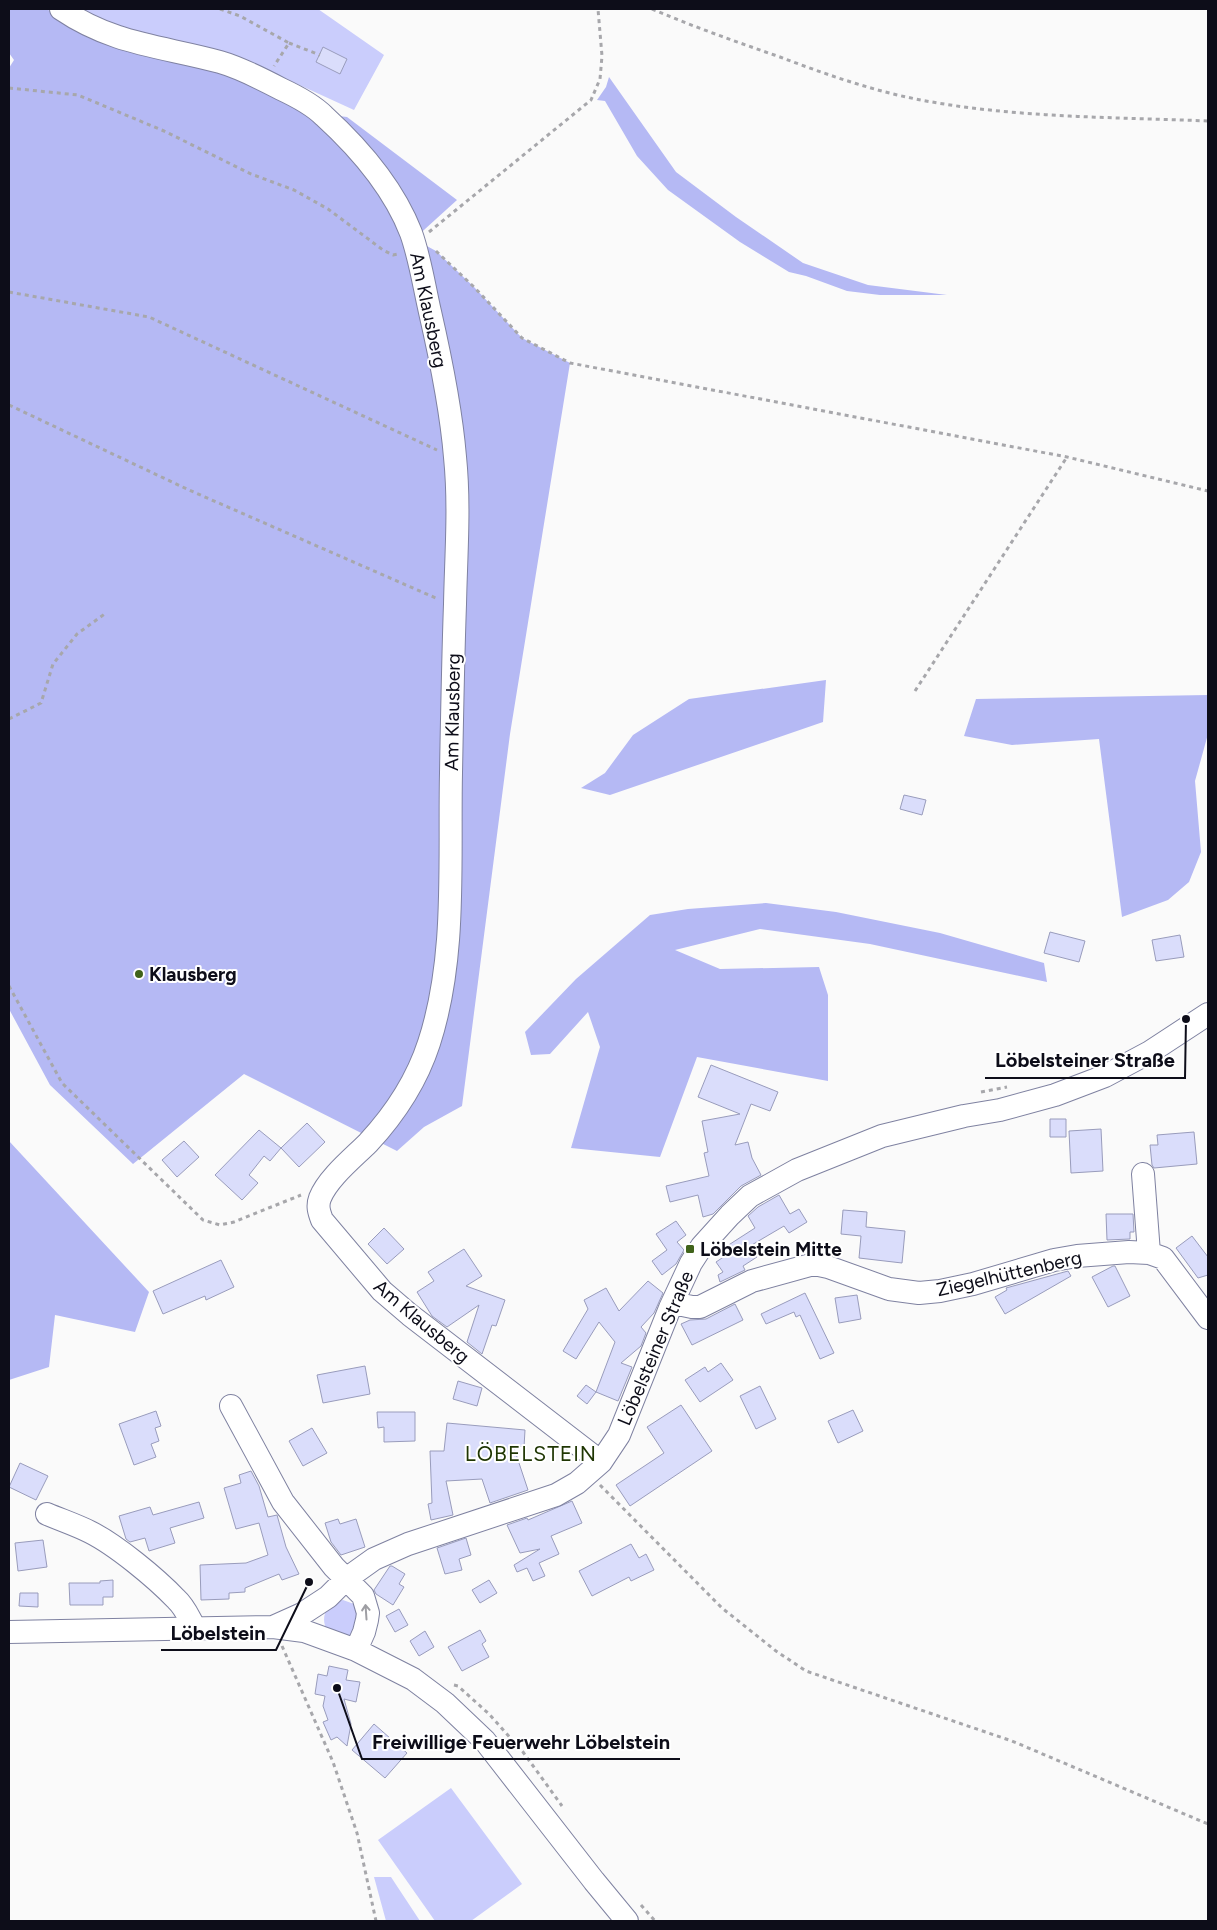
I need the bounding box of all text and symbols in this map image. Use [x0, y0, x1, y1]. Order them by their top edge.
street label: Am Klausberg [405, 250, 452, 370]
street label: Am Klausberg [440, 653, 465, 771]
place label: Klausberg [149, 963, 237, 986]
marker: Klausberg [133, 968, 145, 980]
callout: Löbelsteiner Straße [985, 1043, 1185, 1078]
text: Löbelsteiner Straße [995, 1048, 1175, 1072]
place label: Löbelstein Mitte [700, 1238, 842, 1261]
marker: Löbelstein Mitte [684, 1243, 696, 1255]
street label: Ziegelhüttenberg [934, 1246, 1084, 1301]
street label: Löbelsteiner Straße [613, 1268, 698, 1429]
street label: Am Klausberg [369, 1275, 474, 1368]
district label: LÖBELSTEIN [465, 1441, 597, 1466]
one-way arrow [362, 1604, 371, 1620]
callout: Löbelstein [161, 1615, 276, 1650]
text: Löbelstein [170, 1621, 266, 1645]
callout: Freiwillige Feuerwehr Löbelstein [362, 1724, 680, 1759]
text: Freiwillige Feuerwehr Löbelstein [372, 1730, 670, 1754]

